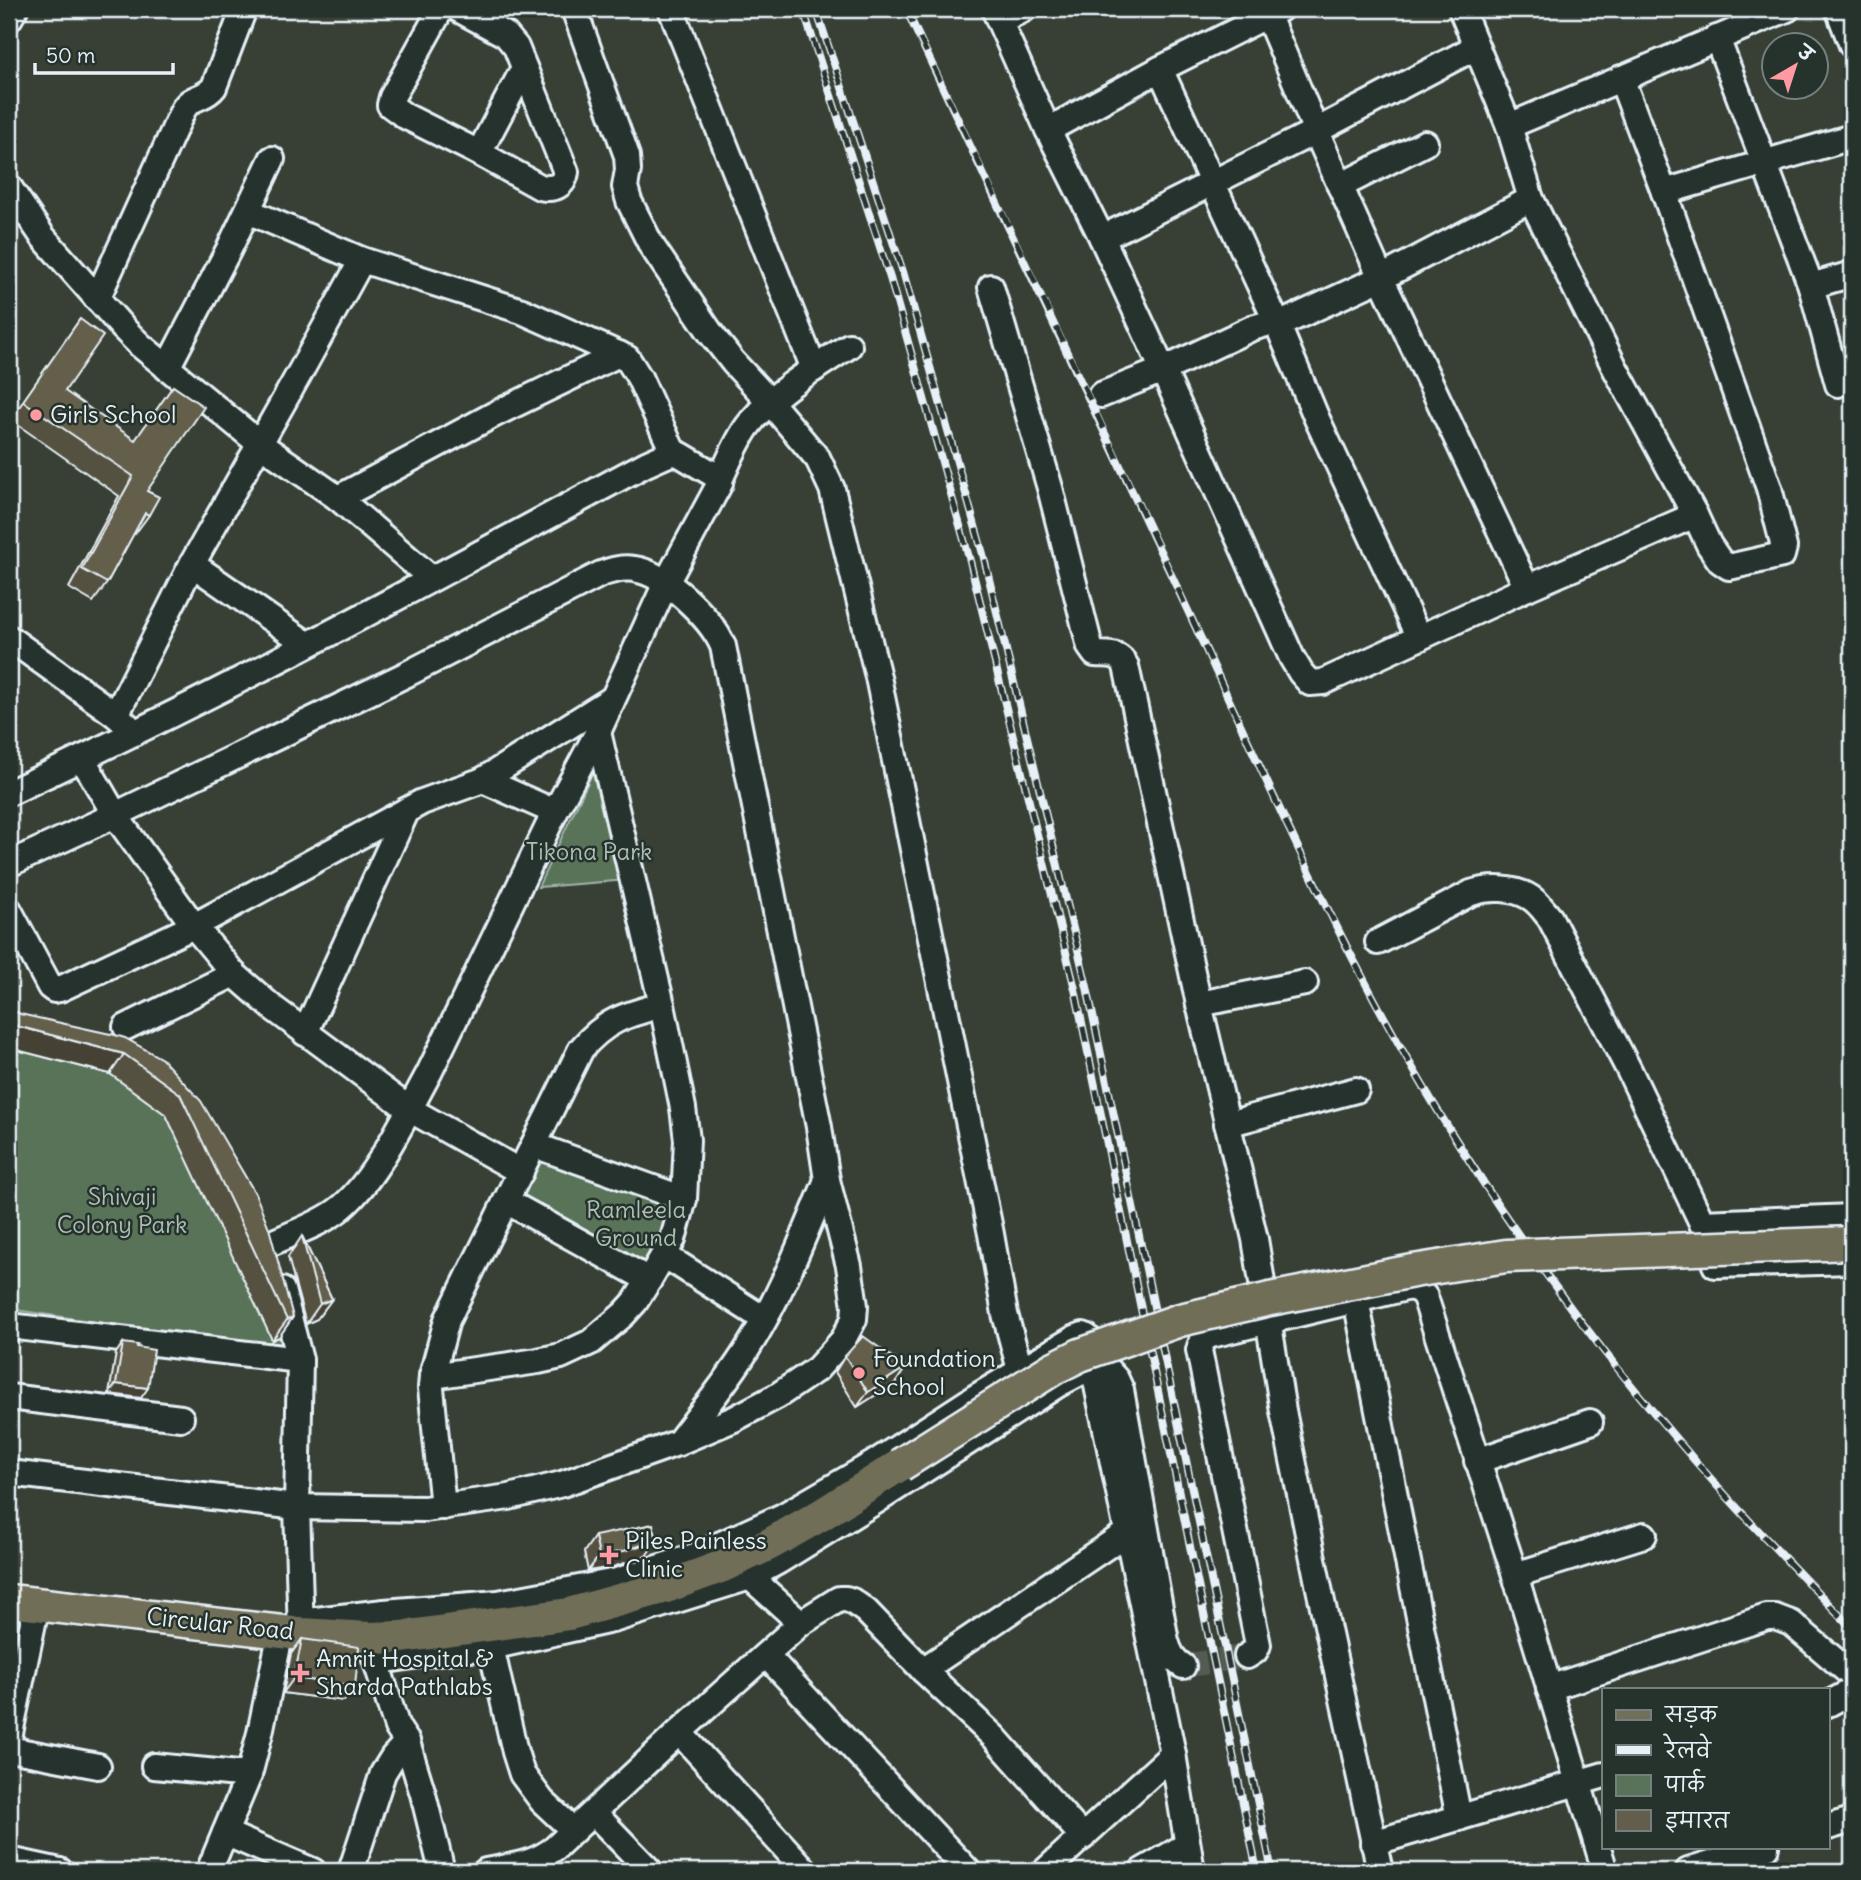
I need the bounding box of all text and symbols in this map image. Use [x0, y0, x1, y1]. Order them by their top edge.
scale bar [35, 32, 173, 76]
north arrow [1759, 32, 1829, 102]
text: उ [1792, 38, 1820, 68]
text: 50 m [46, 42, 95, 69]
place label: Girls School [50, 399, 176, 429]
marker: Girls School [28, 407, 44, 423]
park label: Tikona Park [526, 836, 652, 866]
park label: Shivaji Colony Park [57, 1181, 187, 1239]
park label: Ramleela Ground [586, 1194, 686, 1252]
place label: Foundation School [873, 1343, 996, 1401]
marker: Foundation School [851, 1365, 867, 1381]
place label: Piles Painless Clinic [625, 1525, 767, 1583]
marker: Piles Painless Clinic [599, 1545, 619, 1565]
street label: Circular Road [145, 1600, 295, 1646]
place label: Amrit Hospital & Sharda Pathlabs [316, 1643, 493, 1701]
marker: Amrit Hospital & Sharda Pathlabs [290, 1663, 310, 1683]
legend [1602, 1688, 1829, 1848]
text: सड़क [1664, 1701, 1718, 1728]
text: रेलवे [1662, 1733, 1712, 1764]
text: पार्क [1664, 1768, 1706, 1798]
text: इमारत [1665, 1807, 1731, 1834]

